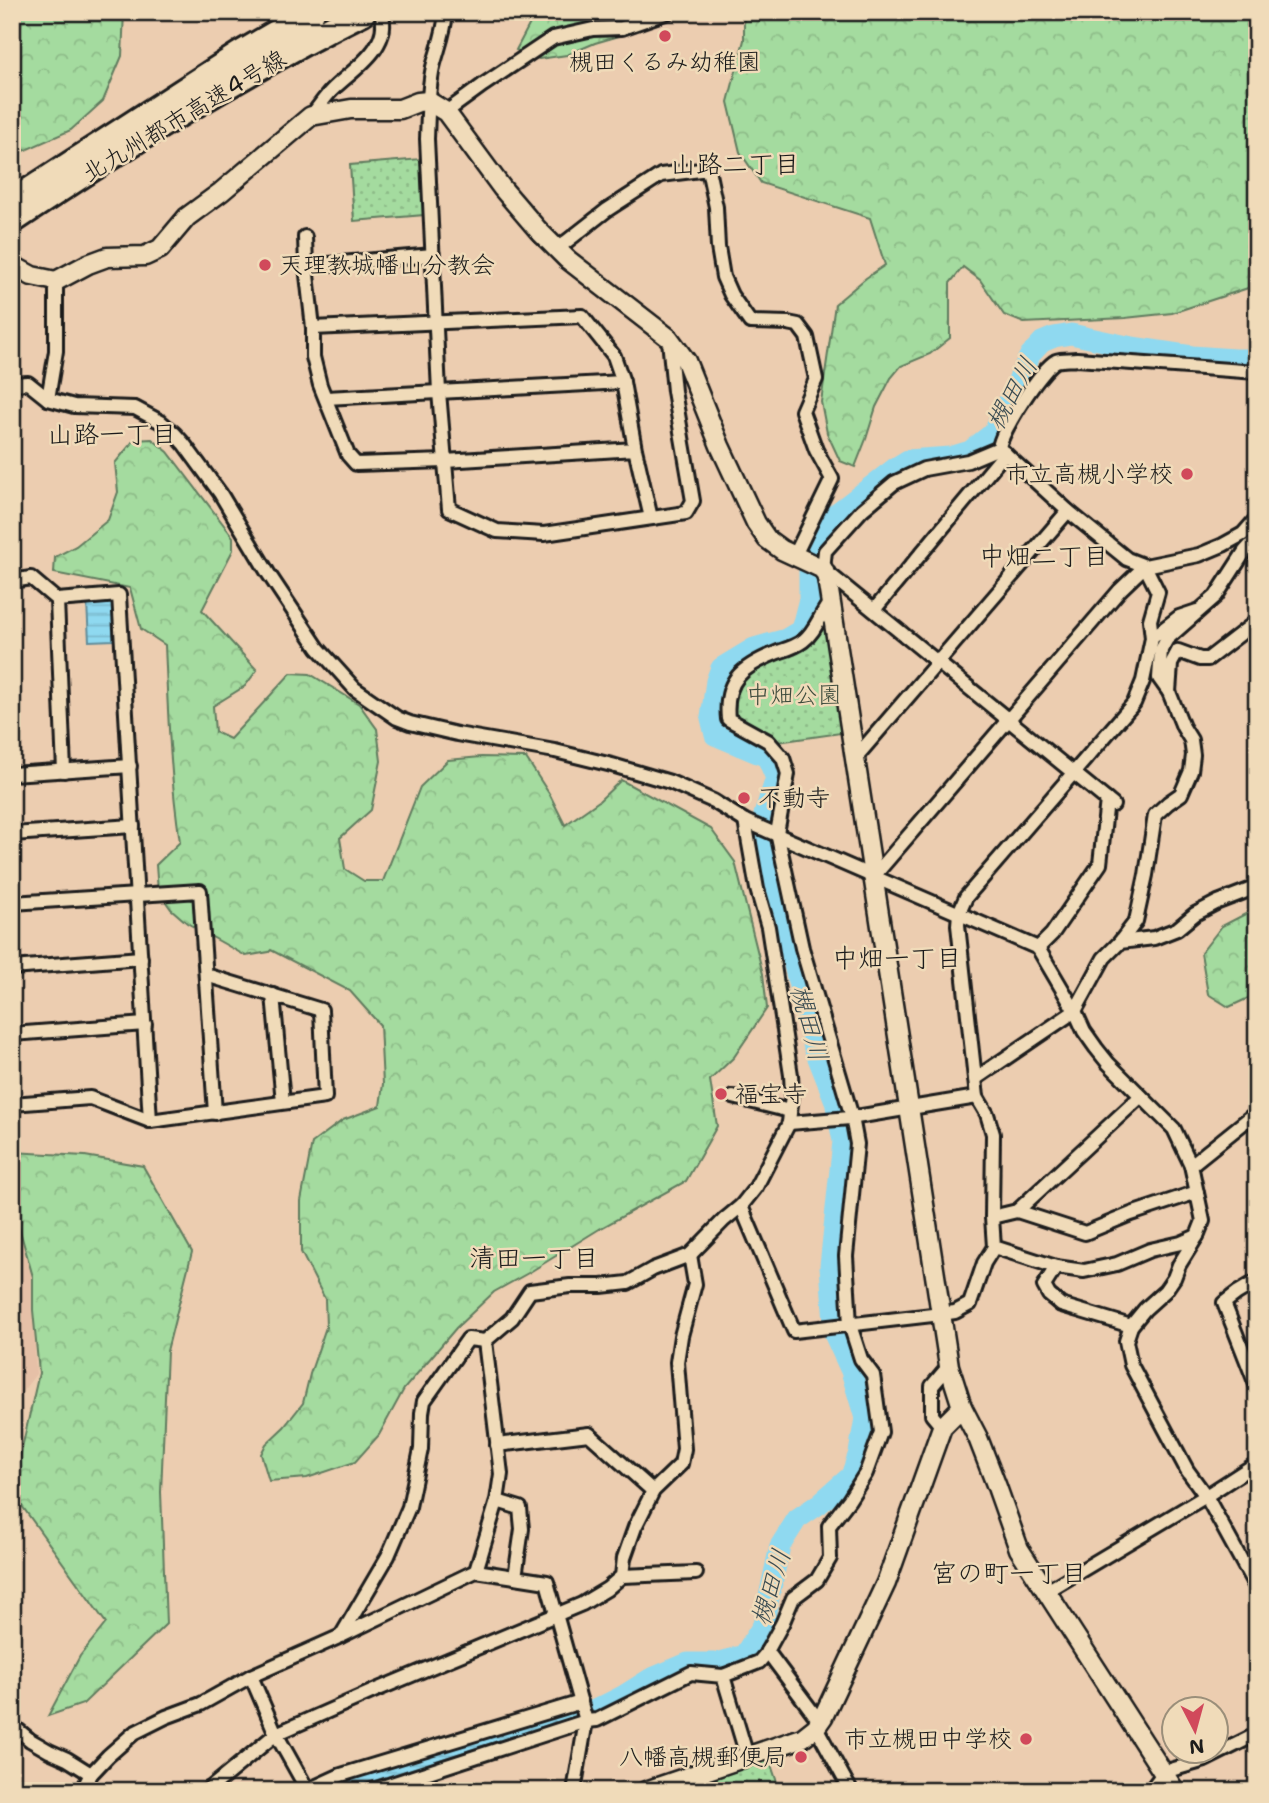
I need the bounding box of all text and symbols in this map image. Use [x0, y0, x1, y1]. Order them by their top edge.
marker: 槻田くるみ幼稚園 [657, 28, 673, 44]
street label: 北九州都市高速4号線 [76, 42, 292, 190]
place label: 槻田くるみ幼稚園 [569, 46, 761, 78]
district label: 山路二丁目 [670, 146, 800, 181]
place label: 天理教城幡山分教会 [279, 249, 495, 281]
marker: 天理教城幡山分教会 [257, 257, 273, 273]
water label: 槻田川 [977, 350, 1045, 436]
district label: 山路一丁目 [47, 416, 177, 451]
place label: 市立高槻小学校 [1005, 458, 1173, 490]
marker: 市立高槻小学校 [1179, 466, 1195, 482]
district label: 中畑二丁目 [979, 538, 1109, 573]
park label: 中畑公園 [746, 679, 842, 711]
place label: 不動寺 [758, 782, 830, 814]
marker: 不動寺 [736, 790, 752, 806]
district label: 中畑一丁目 [832, 940, 962, 975]
water label: 槻田川 [783, 981, 837, 1065]
place label: 福宝寺 [735, 1078, 807, 1110]
marker: 福宝寺 [713, 1086, 729, 1102]
district label: 清田一丁目 [469, 1240, 599, 1275]
water label: 槻田川 [742, 1545, 798, 1629]
district label: 宮の町一丁目 [931, 1555, 1087, 1590]
north arrow [1160, 1694, 1230, 1764]
place label: 市立槻田中学校 [844, 1723, 1012, 1755]
marker: 市立槻田中学校 [1018, 1731, 1034, 1747]
text: N [1188, 1733, 1206, 1760]
place label: 八幡高槻郵便局 [619, 1741, 787, 1773]
marker: 八幡高槻郵便局 [793, 1749, 809, 1765]

